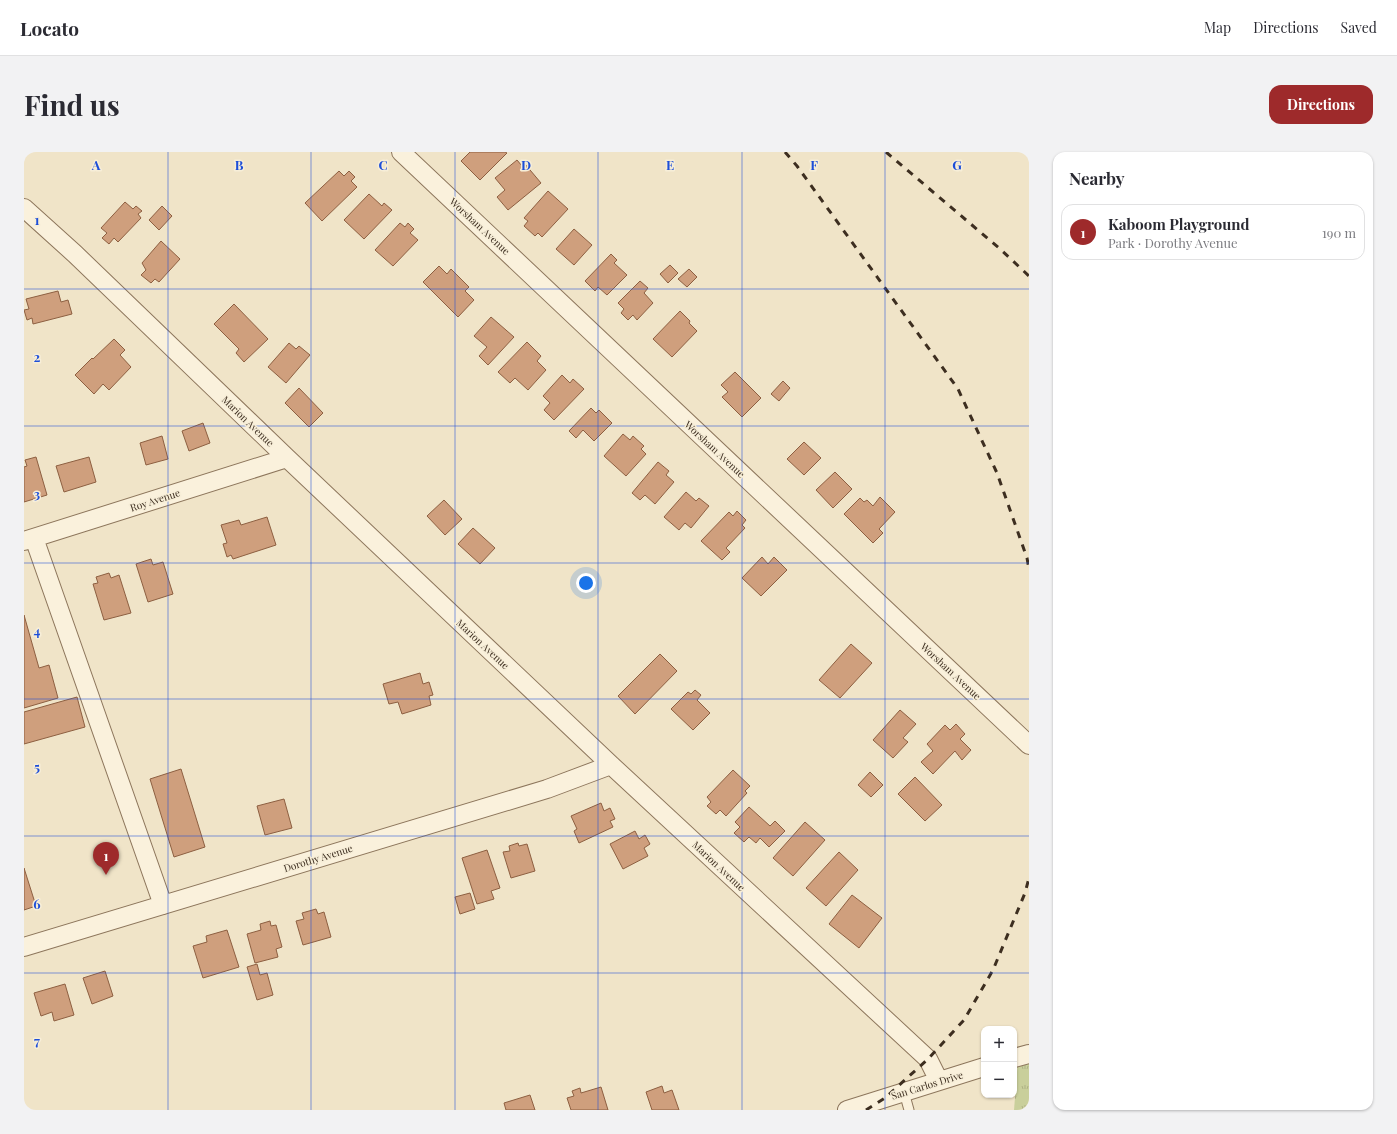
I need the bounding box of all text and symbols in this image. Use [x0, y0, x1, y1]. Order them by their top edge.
text: Locato [20, 15, 79, 41]
text: Map [1204, 18, 1231, 37]
text: Directions [1253, 18, 1319, 37]
text: Saved [1341, 18, 1377, 37]
button: Directions [1269, 85, 1373, 124]
text: Find us [24, 86, 120, 123]
text: A [91, 156, 101, 173]
text: B [235, 156, 244, 173]
text: C [378, 156, 388, 173]
text: D [521, 156, 531, 173]
text: E [666, 156, 674, 173]
text: F [810, 156, 818, 173]
text: G [952, 156, 962, 173]
text: Nearby [1069, 167, 1124, 189]
street label: Worsham Avenue [446, 194, 513, 258]
text: 1 [35, 211, 40, 228]
text: Kaboom Playground [1108, 214, 1249, 234]
text: 1 [1081, 224, 1085, 241]
text: 190 m [1322, 224, 1356, 241]
text: Park · Dorothy Avenue [1108, 234, 1238, 251]
text: 2 [34, 348, 41, 365]
street label: Marion Avenue [219, 392, 277, 450]
street label: Worsham Avenue [681, 417, 748, 481]
text: 3 [34, 485, 40, 502]
street label: Roy Avenue [128, 485, 182, 515]
your location [576, 573, 596, 593]
street label: Marion Avenue [453, 616, 513, 672]
text: 4 [34, 622, 41, 639]
street label: Worsham Avenue [917, 639, 984, 703]
text: 5 [34, 758, 40, 775]
street label: Marion Avenue [689, 838, 749, 894]
street label: Dorothy Avenue [282, 841, 354, 875]
pin: 1 [93, 842, 119, 875]
text: 6 [33, 895, 41, 912]
map controls [981, 1026, 1017, 1098]
button: + [981, 1026, 1017, 1062]
text: 7 [34, 1032, 40, 1049]
button: − [981, 1062, 1017, 1098]
street label: San Carlos Drive [889, 1067, 965, 1103]

